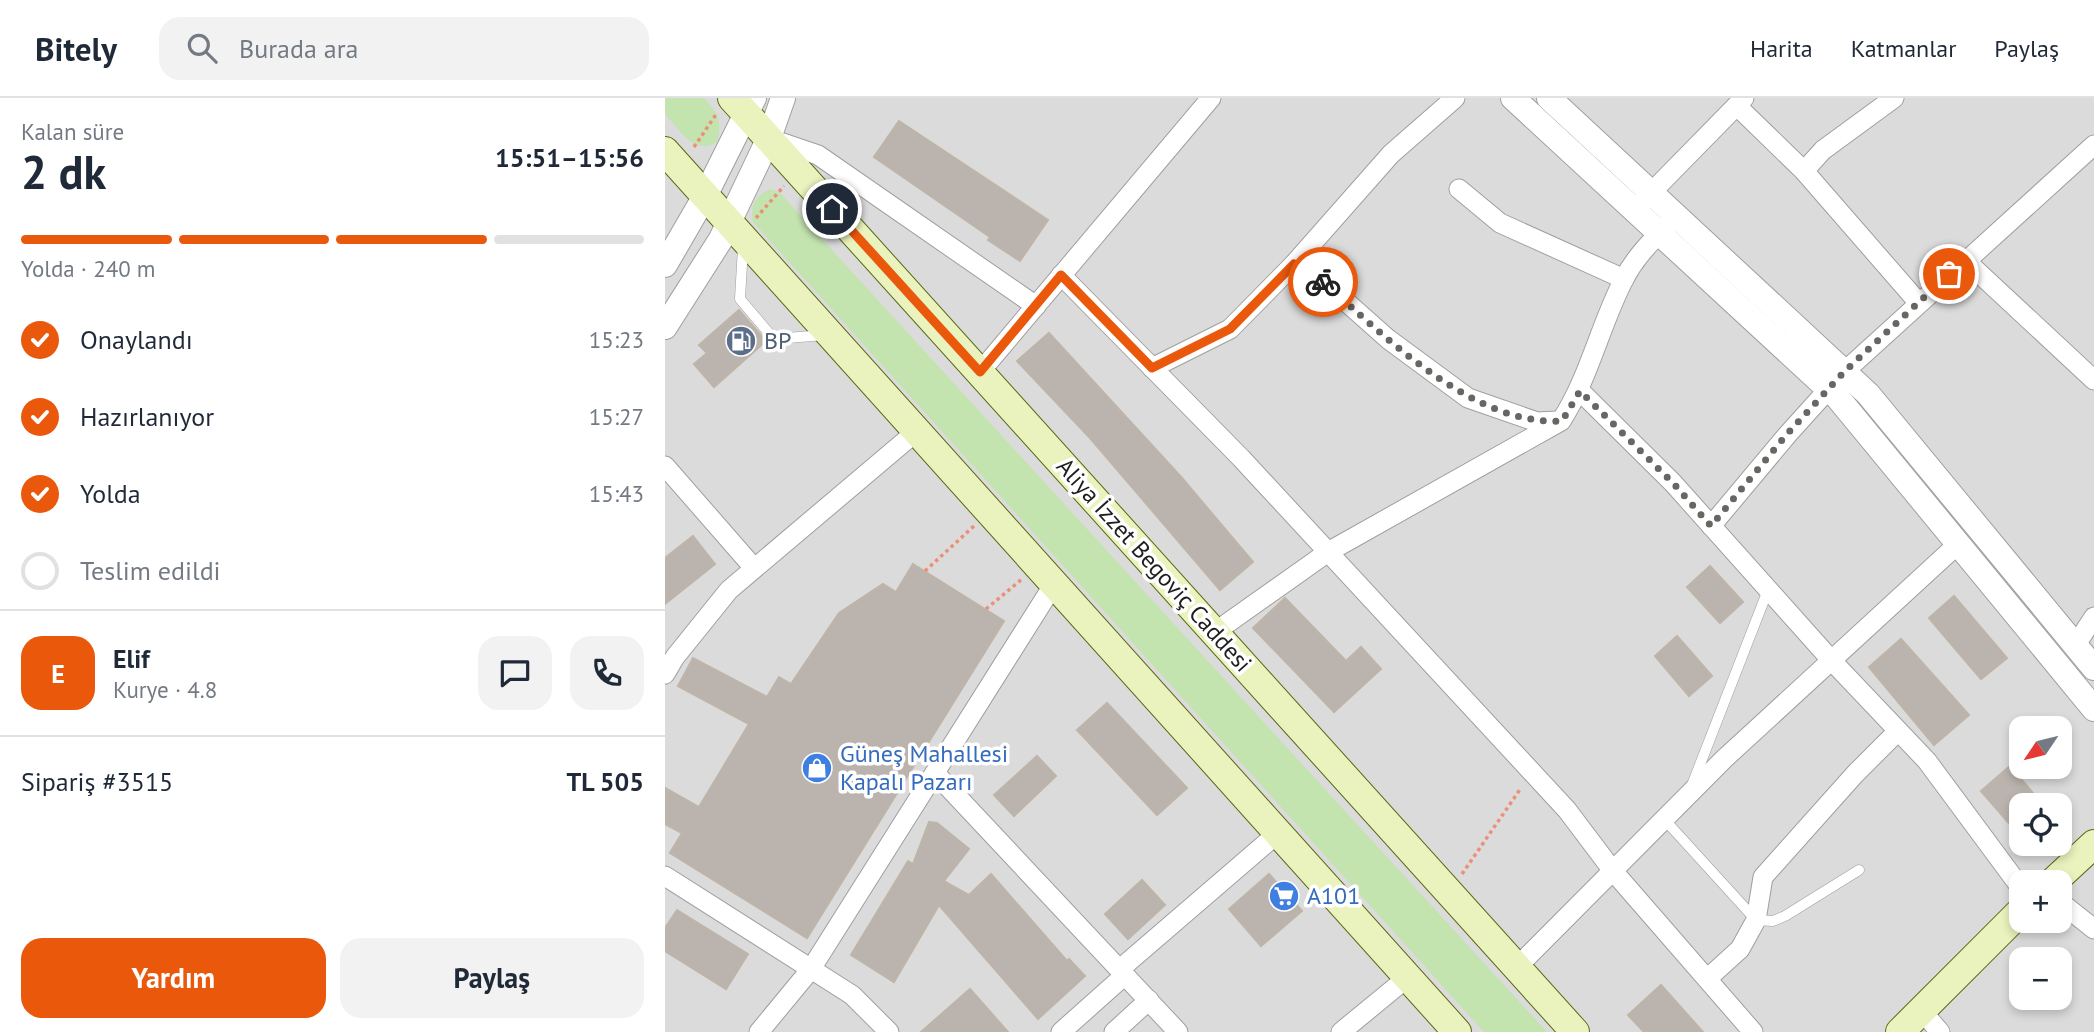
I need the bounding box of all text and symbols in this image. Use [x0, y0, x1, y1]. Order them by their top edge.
search box [159, 17, 649, 80]
text: Bitely [35, 27, 117, 70]
icon: search [183, 29, 221, 67]
text: Burada ara [239, 32, 358, 65]
text: Harita [1750, 33, 1813, 64]
text: Katmanlar [1851, 33, 1956, 64]
text: Paylaş [1994, 33, 2059, 64]
text: Kalan süre [21, 117, 124, 146]
text: 15:51–15:56 [495, 141, 644, 174]
text: 2 dk [21, 142, 106, 202]
pin [802, 179, 862, 239]
icon: home [813, 190, 851, 228]
pin [1919, 244, 1979, 304]
courier [1288, 247, 1358, 317]
text: Yolda · 240 m [21, 254, 156, 283]
icon: bag [1930, 255, 1968, 293]
icon: bike [1304, 263, 1342, 301]
icon: check [21, 321, 59, 359]
text: Onaylandı [80, 323, 193, 356]
fuel station icon: BP [724, 324, 758, 358]
text: 15:23 [589, 325, 644, 354]
place label: BP [764, 325, 791, 356]
icon: check [21, 398, 59, 436]
text: Hazırlanıyor [80, 400, 214, 433]
text: 15:27 [589, 402, 644, 431]
street label: Aliya İzzet Begoviç Caddesi [1050, 451, 1259, 678]
icon: check [21, 475, 59, 513]
text: Yolda [80, 477, 141, 510]
text: 15:43 [589, 479, 644, 508]
text: Teslim edildi [80, 554, 221, 587]
button: chat [478, 636, 552, 710]
button: phone [570, 636, 644, 710]
text: Elif [113, 642, 150, 675]
text: E [51, 657, 65, 690]
text: Kurye · 4.8 [113, 675, 217, 704]
north arrow [2009, 716, 2072, 779]
map controls [2009, 716, 2072, 1010]
place label: Güneş Mahallesi Kapalı Pazarı [840, 738, 1008, 797]
shop icon: Güneş Mahallesi Kapalı Pazarı [800, 751, 834, 785]
text: Sipariş #3515 [21, 765, 173, 798]
text: TL 505 [566, 765, 644, 798]
button: locate [2009, 793, 2072, 856]
button: + [2009, 870, 2072, 933]
supermarket icon: A101 [1267, 879, 1301, 913]
place label: A101 [1307, 880, 1360, 911]
button: Yardım [21, 938, 326, 1018]
button: Paylaş [340, 938, 644, 1018]
button: − [2009, 947, 2072, 1010]

